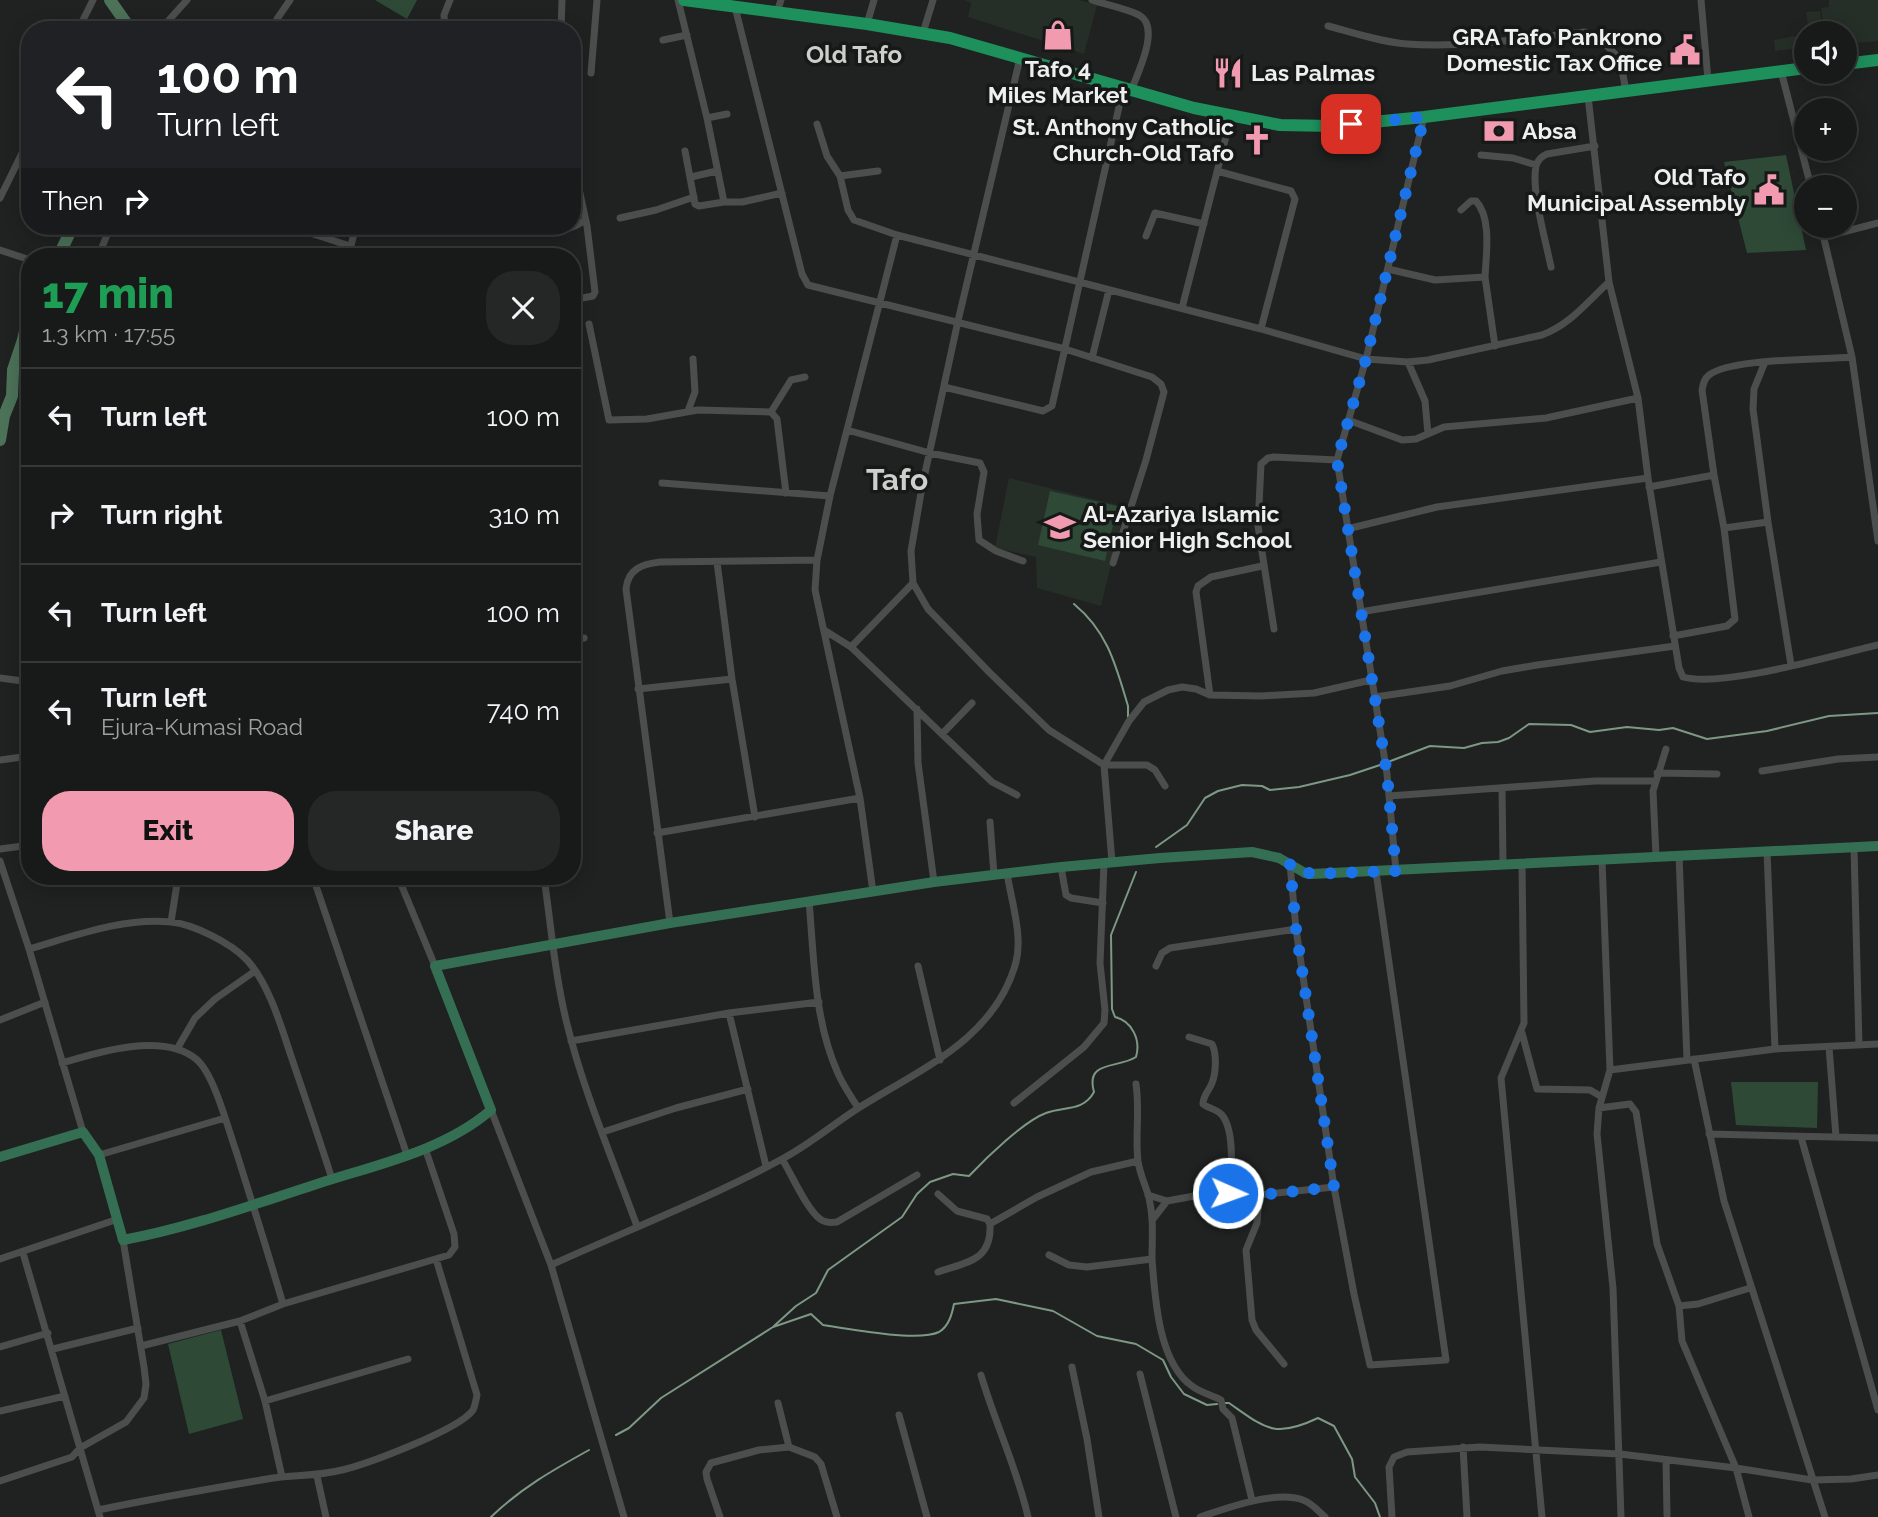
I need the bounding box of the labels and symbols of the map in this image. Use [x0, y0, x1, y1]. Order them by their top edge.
shop icon: Tafo 4 Miles Market [1041, 18, 1075, 52]
place label: GRA Tafo Pankrono Domestic Tax Office [1446, 23, 1662, 76]
public building icon: GRA Tafo Pankrono Domestic Tax Office [1668, 33, 1702, 67]
district label: Old Tafo [806, 40, 902, 69]
place label: Tafo 4 Miles Market [988, 55, 1128, 108]
restaurant icon: Las Palmas [1211, 56, 1245, 90]
place label: Las Palmas [1251, 59, 1375, 86]
pin [1321, 94, 1381, 154]
place label: St. Anthony Catholic Church-Old Tafo [1012, 113, 1234, 166]
bank icon: Absa [1482, 114, 1516, 148]
place label: Absa [1522, 117, 1577, 144]
church icon: St. Anthony Catholic Church-Old Tafo [1240, 123, 1274, 157]
place label: Old Tafo Municipal Assembly [1527, 163, 1746, 216]
public building icon: Old Tafo Municipal Assembly [1752, 173, 1786, 207]
district label: Tafo [866, 462, 928, 497]
place label: Al-Azariya Islamic Senior High School [1083, 500, 1292, 553]
school or university icon: Al-Azariya Islamic Senior High School [1043, 510, 1077, 544]
position arrow [1191, 1156, 1265, 1230]

